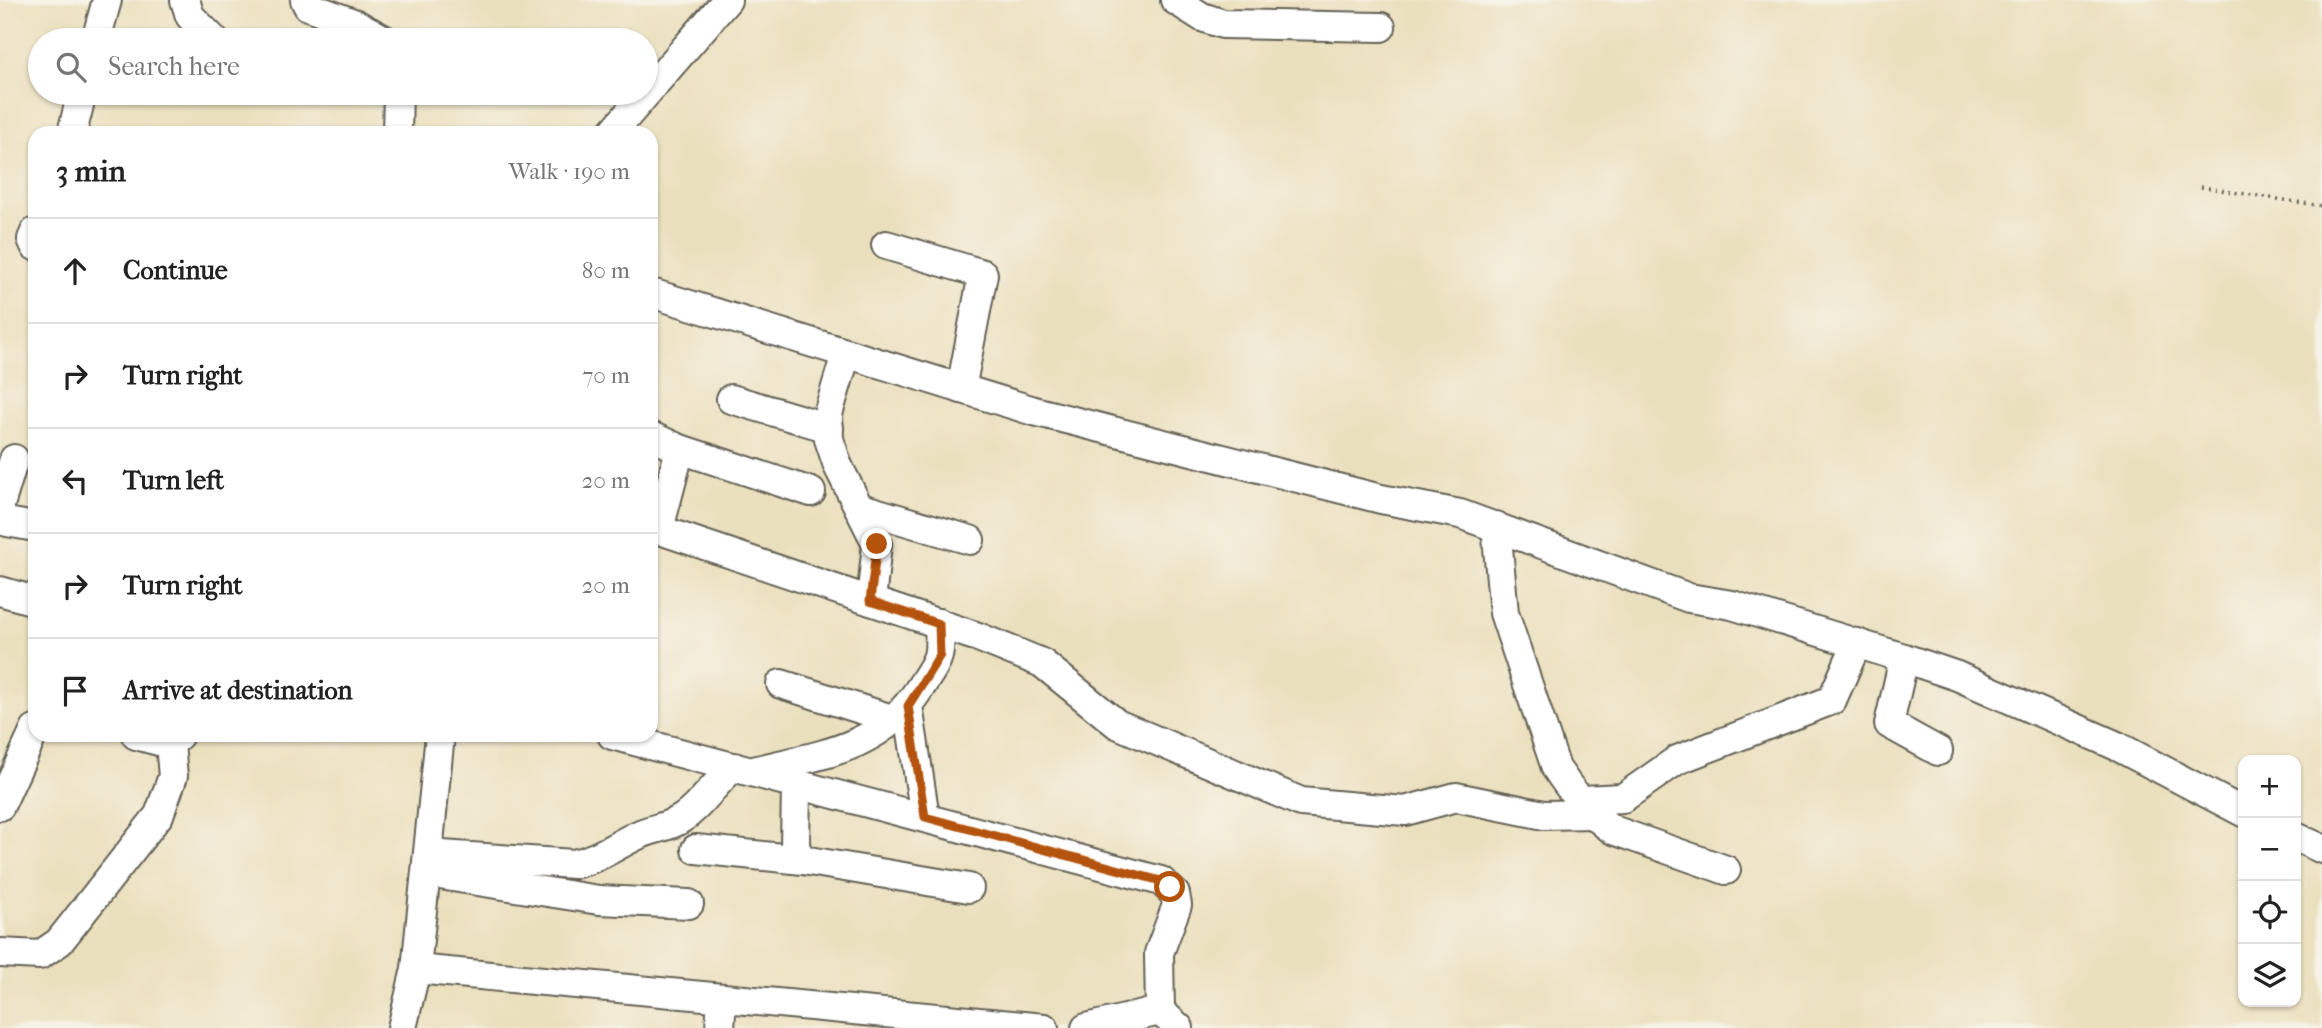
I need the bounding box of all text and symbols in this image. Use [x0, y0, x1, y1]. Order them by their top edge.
search box [28, 28, 658, 105]
icon: search [52, 48, 90, 86]
text: Search here [108, 51, 240, 82]
text: 3 min [56, 154, 126, 189]
text: Walk · 190 m [509, 158, 630, 185]
icon: ahead [56, 252, 94, 290]
text: Continue [123, 255, 228, 286]
text: 80 m [582, 257, 630, 284]
icon: right [56, 357, 94, 395]
text: Turn right [123, 360, 243, 391]
text: 70 m [582, 362, 630, 389]
icon: left [56, 462, 94, 500]
text: Turn left [123, 465, 224, 496]
text: 20 m [581, 467, 630, 494]
route end [861, 528, 892, 559]
icon: right [56, 567, 94, 605]
text: Turn right [123, 570, 243, 601]
text: 20 m [581, 572, 630, 599]
icon: arrive [56, 672, 94, 710]
text: Arrive at destination [123, 675, 353, 706]
map controls [2238, 755, 2301, 1007]
button: + [2238, 755, 2301, 818]
button: − [2238, 818, 2301, 881]
route start [1154, 871, 1185, 902]
button: locate [2238, 881, 2301, 944]
button: layers [2238, 944, 2301, 1007]

